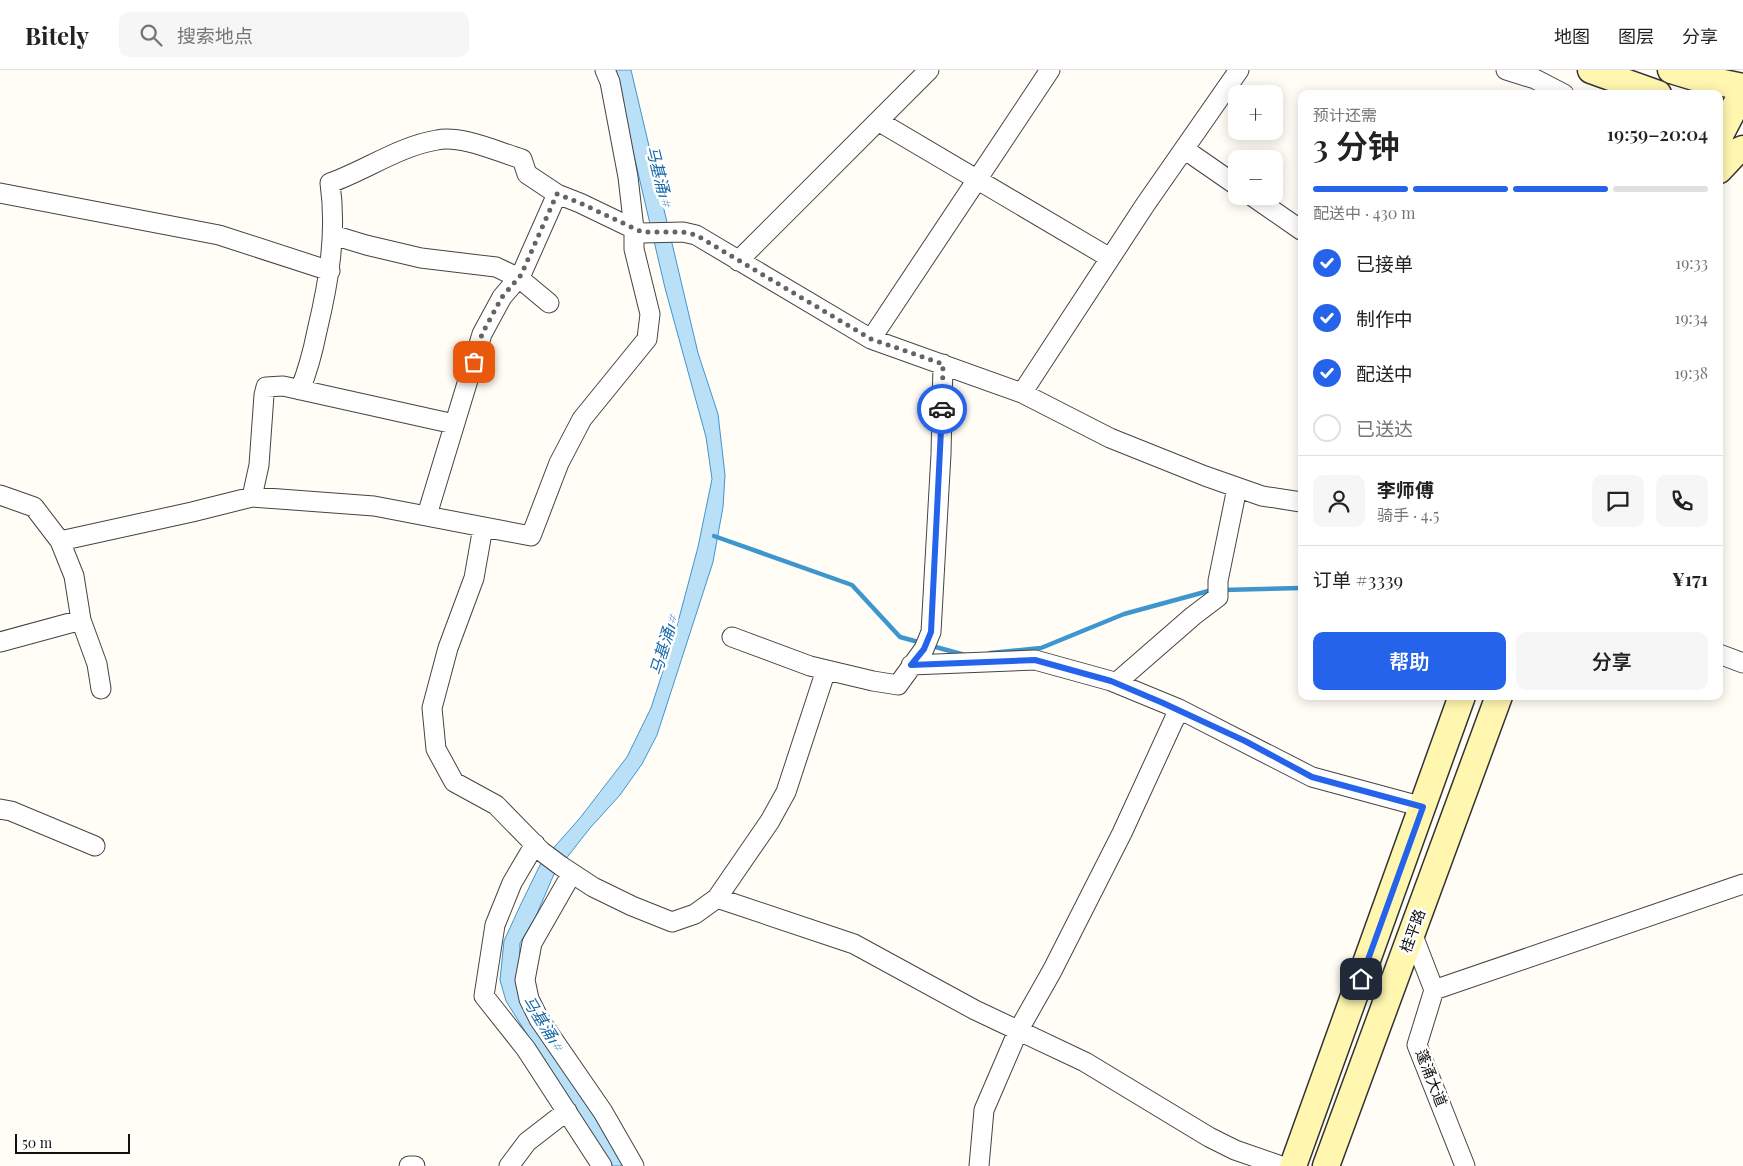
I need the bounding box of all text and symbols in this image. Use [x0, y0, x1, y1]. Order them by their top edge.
search box [119, 12, 469, 57]
text: Bitely [25, 19, 89, 51]
icon: search [137, 21, 165, 49]
text: 搜索地点 [177, 22, 253, 48]
text: 地图 [1554, 24, 1590, 48]
text: 图层 [1618, 24, 1654, 48]
text: 分享 [1682, 24, 1718, 48]
map controls [1228, 85, 1283, 205]
button: + [1228, 85, 1283, 140]
text: 预计还需 [1313, 104, 1377, 125]
text: 19:59–20:04 [1607, 120, 1708, 146]
text: 3 分钟 [1313, 123, 1400, 166]
water label: 马基涌1# [643, 143, 679, 211]
button: − [1228, 150, 1283, 205]
text: 配送中 · 430 m [1313, 202, 1415, 223]
icon: check [1313, 249, 1341, 277]
text: 已接单 [1356, 250, 1413, 276]
text: 19:33 [1675, 252, 1708, 273]
icon: check [1313, 304, 1341, 332]
text: 制作中 [1356, 305, 1413, 331]
text: 19:34 [1675, 307, 1708, 328]
pin [453, 341, 495, 383]
icon: bag [460, 348, 488, 376]
icon: check [1313, 359, 1341, 387]
text: 配送中 [1356, 360, 1413, 386]
text: 19:38 [1674, 362, 1708, 383]
courier [917, 384, 967, 434]
icon: car [928, 395, 956, 423]
text: 已送达 [1356, 415, 1413, 441]
button: person [1313, 475, 1365, 527]
button: chat [1592, 475, 1644, 527]
button: phone [1656, 475, 1708, 527]
text: 李师傅 [1377, 476, 1434, 502]
text: 骑手 · 4.5 [1377, 504, 1439, 525]
text: ¥171 [1672, 565, 1708, 591]
text: 订单 #3339 [1313, 566, 1403, 592]
water label: 马基涌1# [644, 610, 683, 677]
button: 帮助 [1313, 632, 1506, 690]
button: 分享 [1516, 632, 1708, 690]
street label: 桂平路 [1395, 906, 1429, 955]
pin [1340, 958, 1382, 1000]
icon: home [1347, 965, 1375, 993]
water label: 马基涌1# [519, 991, 571, 1057]
street label: 蓬涌大道 [1412, 1046, 1452, 1109]
scale bar [15, 1131, 130, 1154]
text: 50 m [22, 1133, 52, 1152]

